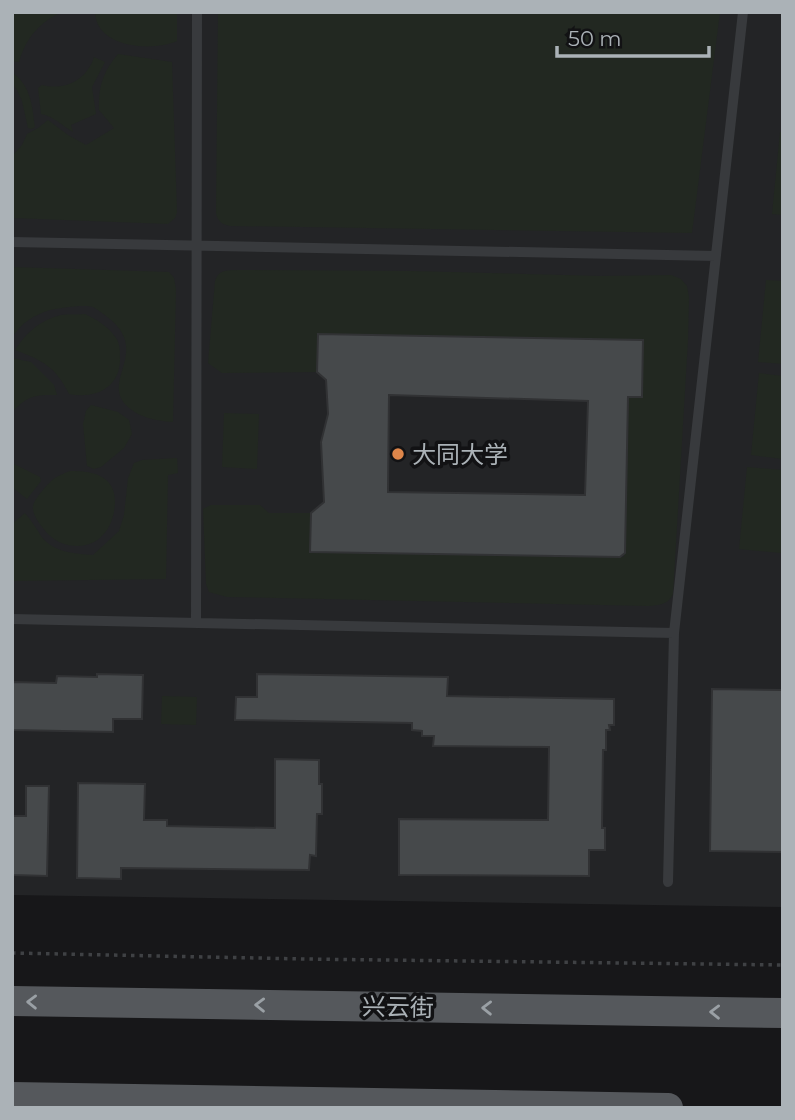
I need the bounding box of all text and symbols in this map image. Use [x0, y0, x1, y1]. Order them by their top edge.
scale bar [557, 14, 709, 58]
text: 50 m [568, 26, 622, 51]
place label: 大同大学 [412, 440, 508, 469]
marker: 大同大学 [390, 446, 406, 462]
street label: 兴云街 [362, 992, 434, 1022]
one-way arrow [26, 994, 37, 1009]
one-way arrow [254, 997, 264, 1013]
one-way arrow [481, 1001, 492, 1016]
one-way arrow [709, 1004, 719, 1020]

